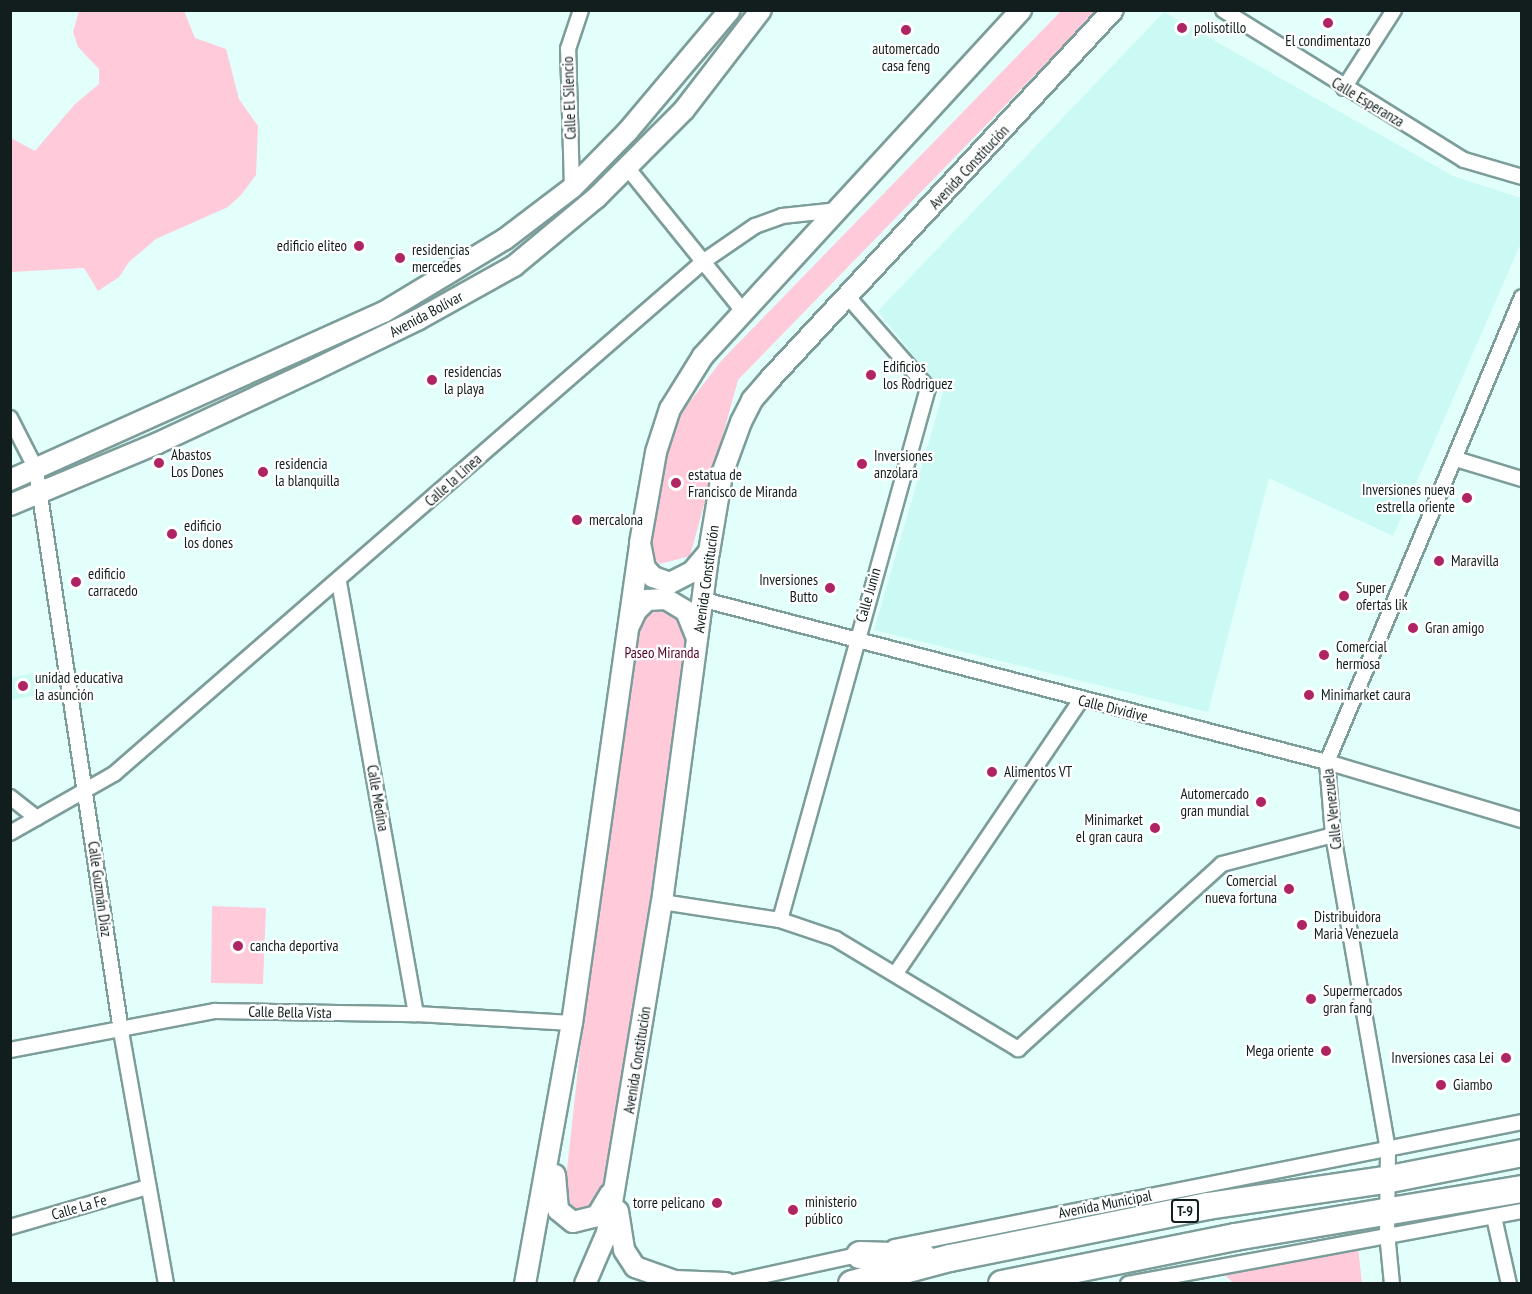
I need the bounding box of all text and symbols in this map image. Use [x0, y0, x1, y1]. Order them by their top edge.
marker: El condimentazo [1321, 16, 1335, 30]
place label: polisotillo [1194, 19, 1246, 37]
marker: polisotillo [1175, 21, 1189, 35]
marker: automercado casa feng [899, 23, 913, 37]
place label: El condimentazo [1285, 32, 1371, 50]
place label: automercado casa feng [872, 39, 940, 74]
street label: Calle El Silencio [559, 56, 579, 140]
street label: Calle Esperanza [1328, 73, 1408, 131]
street label: Avenida Constitución [925, 121, 1013, 213]
place label: edificio eliteo [277, 237, 347, 255]
marker: edificio eliteo [352, 239, 366, 253]
place label: residencias mercedes [412, 240, 470, 275]
marker: residencias mercedes [393, 251, 407, 265]
street label: Avenida Bolívar [386, 287, 466, 341]
place label: Edificios los Rodriguez [883, 357, 953, 392]
place label: residencias la playa [444, 362, 502, 397]
marker: Edificios los Rodriguez [864, 368, 878, 382]
marker: residencias la playa [425, 373, 439, 387]
place label: Abastos Los Dones [171, 445, 223, 480]
place label: Inversiones anzolara [874, 446, 933, 481]
street label: Calle la Linea [421, 450, 485, 510]
place label: residencia la blanquilla [275, 454, 339, 489]
marker: Abastos Los Dones [152, 456, 166, 470]
marker: Inversiones anzolara [855, 457, 869, 471]
marker: residencia la blanquilla [256, 465, 270, 479]
place label: estatua de Francisco de Miranda [688, 465, 797, 500]
marker: estatua de Francisco de Miranda [669, 476, 683, 490]
place label: Inversiones nueva estrella oriente [1362, 480, 1455, 515]
marker: Inversiones nueva estrella oriente [1460, 491, 1474, 505]
place label: mercalona [589, 511, 643, 529]
marker: mercalona [570, 513, 584, 527]
place label: edificio los dones [184, 516, 233, 551]
street label: Avenida Constitución [690, 524, 722, 634]
marker: edificio los dones [165, 527, 179, 541]
place label: Maravilla [1451, 552, 1499, 570]
marker: Maravilla [1432, 554, 1446, 568]
place label: edificio carracedo [88, 564, 138, 599]
street label: Calle Junin [852, 566, 884, 624]
place label: Inversiones Butto [759, 570, 818, 605]
marker: edificio carracedo [69, 575, 83, 589]
place label: Super ofertas lik [1356, 578, 1408, 613]
marker: Inversiones Butto [823, 581, 837, 595]
marker: Super ofertas lik [1337, 589, 1351, 603]
place label: Gran amigo [1425, 619, 1484, 637]
marker: Gran amigo [1406, 621, 1420, 635]
place label: Comercial hermosa [1336, 637, 1387, 672]
park label: Paseo Miranda [624, 644, 700, 662]
marker: Comercial hermosa [1317, 648, 1331, 662]
place label: unidad educativa la asunción [35, 668, 123, 703]
marker: unidad educativa la asunción [16, 679, 30, 693]
place label: Minimarket caura [1321, 686, 1411, 704]
marker: Minimarket caura [1302, 688, 1316, 702]
street label: Calle Dividive [1076, 691, 1150, 725]
street label: Calle Medina [363, 763, 393, 833]
place label: Alimentos VT [1004, 763, 1073, 781]
marker: Alimentos VT [985, 765, 999, 779]
street label: Calle Venezuela [1319, 767, 1345, 851]
place label: Automercado gran mundial [1181, 784, 1249, 819]
marker: Automercado gran mundial [1254, 795, 1268, 809]
place label: Minimarket el gran caura [1076, 810, 1143, 845]
marker: Minimarket el gran caura [1148, 821, 1162, 835]
street label: Calle Guzmán Díaz [84, 840, 116, 938]
place label: Comercial nueva fortuna [1205, 871, 1277, 906]
marker: Comercial nueva fortuna [1282, 882, 1296, 896]
place label: Distribuidora Maria Venezuela [1314, 907, 1399, 942]
marker: Distribuidora Maria Venezuela [1295, 918, 1309, 932]
place label: cancha deportiva [250, 937, 338, 955]
marker: cancha deportiva [231, 939, 245, 953]
place label: Supermercados gran fang [1323, 981, 1402, 1016]
marker: Supermercados gran fang [1304, 992, 1318, 1006]
street label: Calle Bella Vista [248, 1002, 332, 1022]
street label: Avenida Constitución [620, 1005, 654, 1115]
place label: Mega oriente [1246, 1042, 1314, 1060]
marker: Mega oriente [1319, 1044, 1333, 1058]
place label: Inversiones casa Lei [1391, 1049, 1494, 1067]
marker: Inversiones casa Lei [1499, 1051, 1513, 1065]
place label: Giambo [1453, 1076, 1492, 1094]
marker: Giambo [1434, 1078, 1448, 1092]
street label: Avenida Municipal [1057, 1186, 1153, 1222]
street label: Calle La Fe [49, 1191, 109, 1223]
place label: ministerio público [805, 1192, 857, 1227]
place label: torre pelicano [633, 1194, 705, 1212]
marker: torre pelicano [710, 1196, 724, 1210]
road number: T-9 [1170, 1200, 1200, 1222]
marker: ministerio público [786, 1203, 800, 1217]

